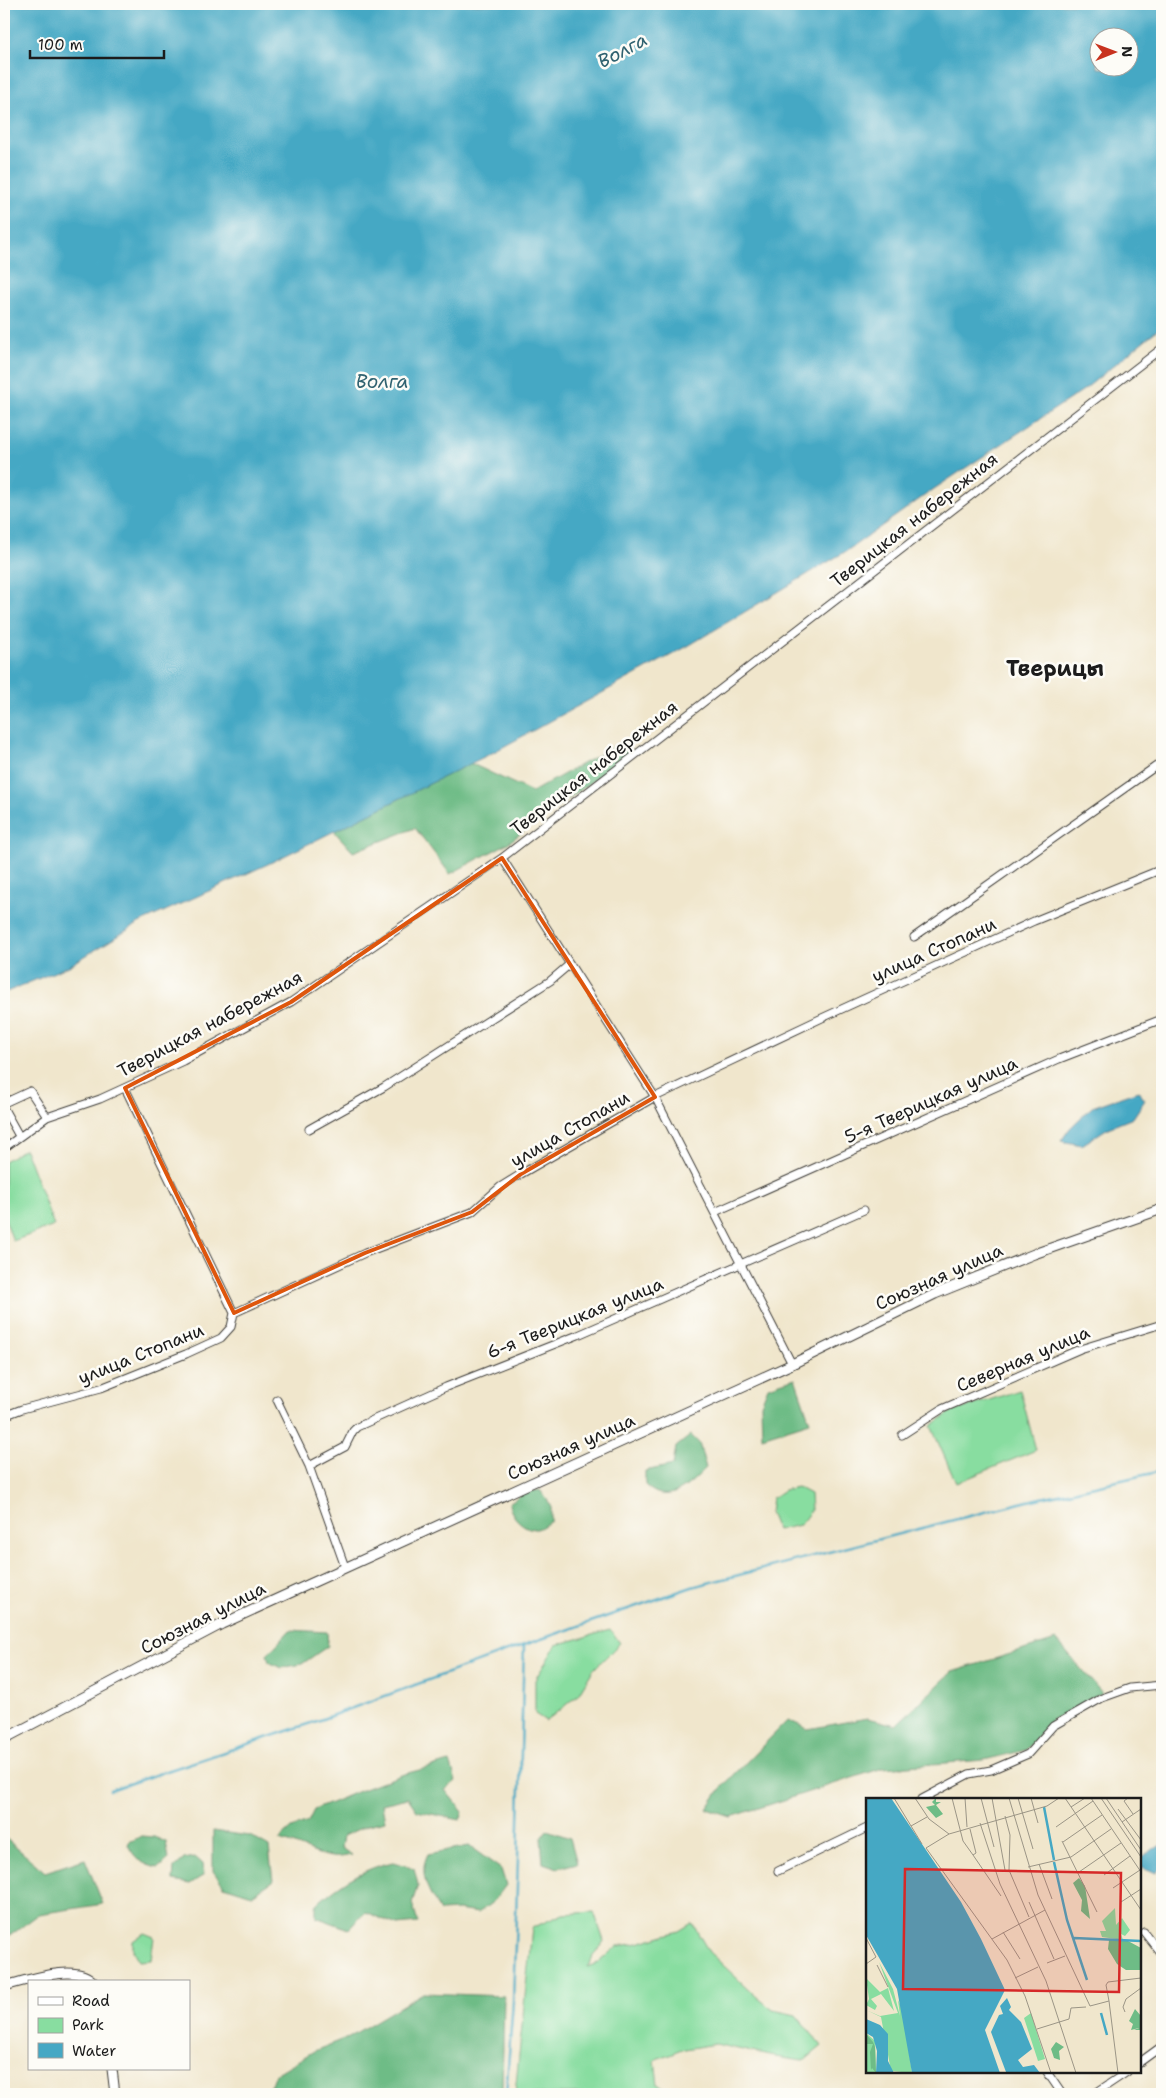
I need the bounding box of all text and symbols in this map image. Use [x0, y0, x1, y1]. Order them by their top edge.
water label: Волга [593, 27, 651, 74]
scale bar [30, 28, 164, 60]
north arrow [1088, 28, 1138, 78]
text: 100 m [38, 35, 83, 55]
text: N [1118, 46, 1136, 57]
water label: Волга [356, 369, 408, 394]
street label: Тверицкая набережная [825, 447, 1003, 593]
district label: Тверицы [1006, 654, 1104, 683]
street label: Тверицкая набережная [505, 695, 683, 841]
street label: улица Стопани [868, 912, 1000, 988]
street label: Тверицкая набережная [113, 965, 307, 1083]
street label: 5-я Тверицкая улица [841, 1051, 1021, 1149]
street label: улица Стопани [506, 1085, 634, 1173]
street label: Союзная улица [871, 1238, 1007, 1316]
street label: 6-я Тверицкая улица [483, 1272, 667, 1364]
street label: улица Стопани [75, 1318, 208, 1390]
street label: Северная улица [953, 1320, 1093, 1398]
street label: Союзная улица [503, 1408, 639, 1486]
street label: Союзная улица [136, 1576, 270, 1660]
inset map [866, 1798, 1141, 2073]
legend [28, 1980, 190, 2070]
text: Road [72, 1991, 110, 2011]
text: Park [72, 2015, 104, 2035]
text: Water [72, 2041, 116, 2061]

